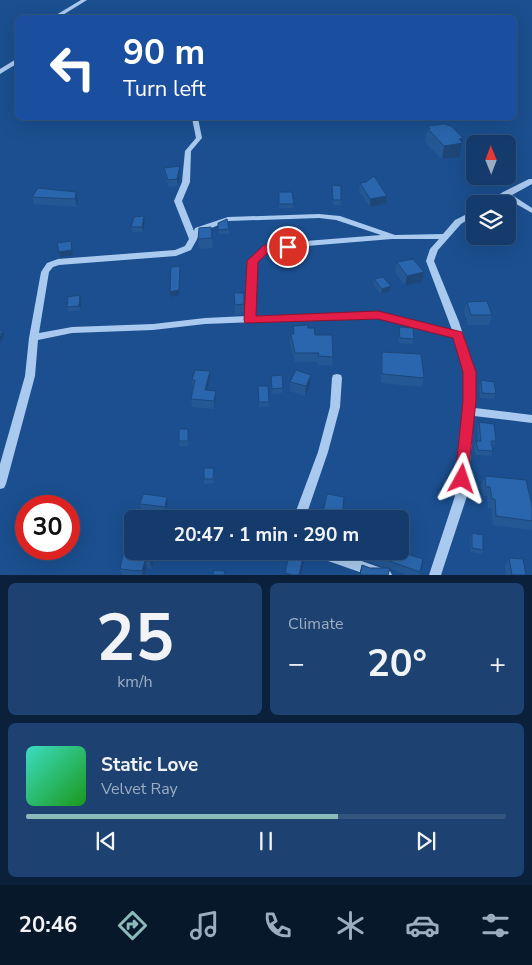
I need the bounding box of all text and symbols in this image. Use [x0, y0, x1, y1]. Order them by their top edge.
text: 90 m [123, 29, 205, 76]
icon: left [40, 35, 105, 100]
text: Turn left [123, 74, 206, 104]
north arrow [466, 135, 516, 185]
map controls [466, 135, 516, 245]
button: layers [466, 195, 516, 245]
pin [267, 226, 309, 268]
icon: arrive [274, 233, 302, 261]
position arrow [435, 452, 487, 504]
speed limit sign: 30 [15, 495, 80, 560]
text: 20:47 · 1 min · 290 m [174, 522, 359, 548]
text: 25 [96, 594, 174, 683]
text: Climate [288, 613, 343, 635]
text: 20° [367, 638, 427, 689]
text: − [288, 645, 305, 683]
text: + [489, 645, 506, 683]
text: km/h [117, 671, 153, 693]
text: Static Love [101, 752, 198, 778]
text: Velvet Ray [101, 778, 178, 800]
icon: previous [92, 827, 120, 855]
icon: pause [252, 827, 280, 855]
icon: next [412, 827, 440, 855]
icon: directions [115, 908, 150, 943]
icon: music [187, 908, 222, 943]
icon: phone [260, 908, 295, 943]
icon: climate [333, 908, 368, 943]
icon: car [405, 908, 440, 943]
icon: filters [478, 908, 513, 943]
text: 20:46 [19, 910, 77, 940]

